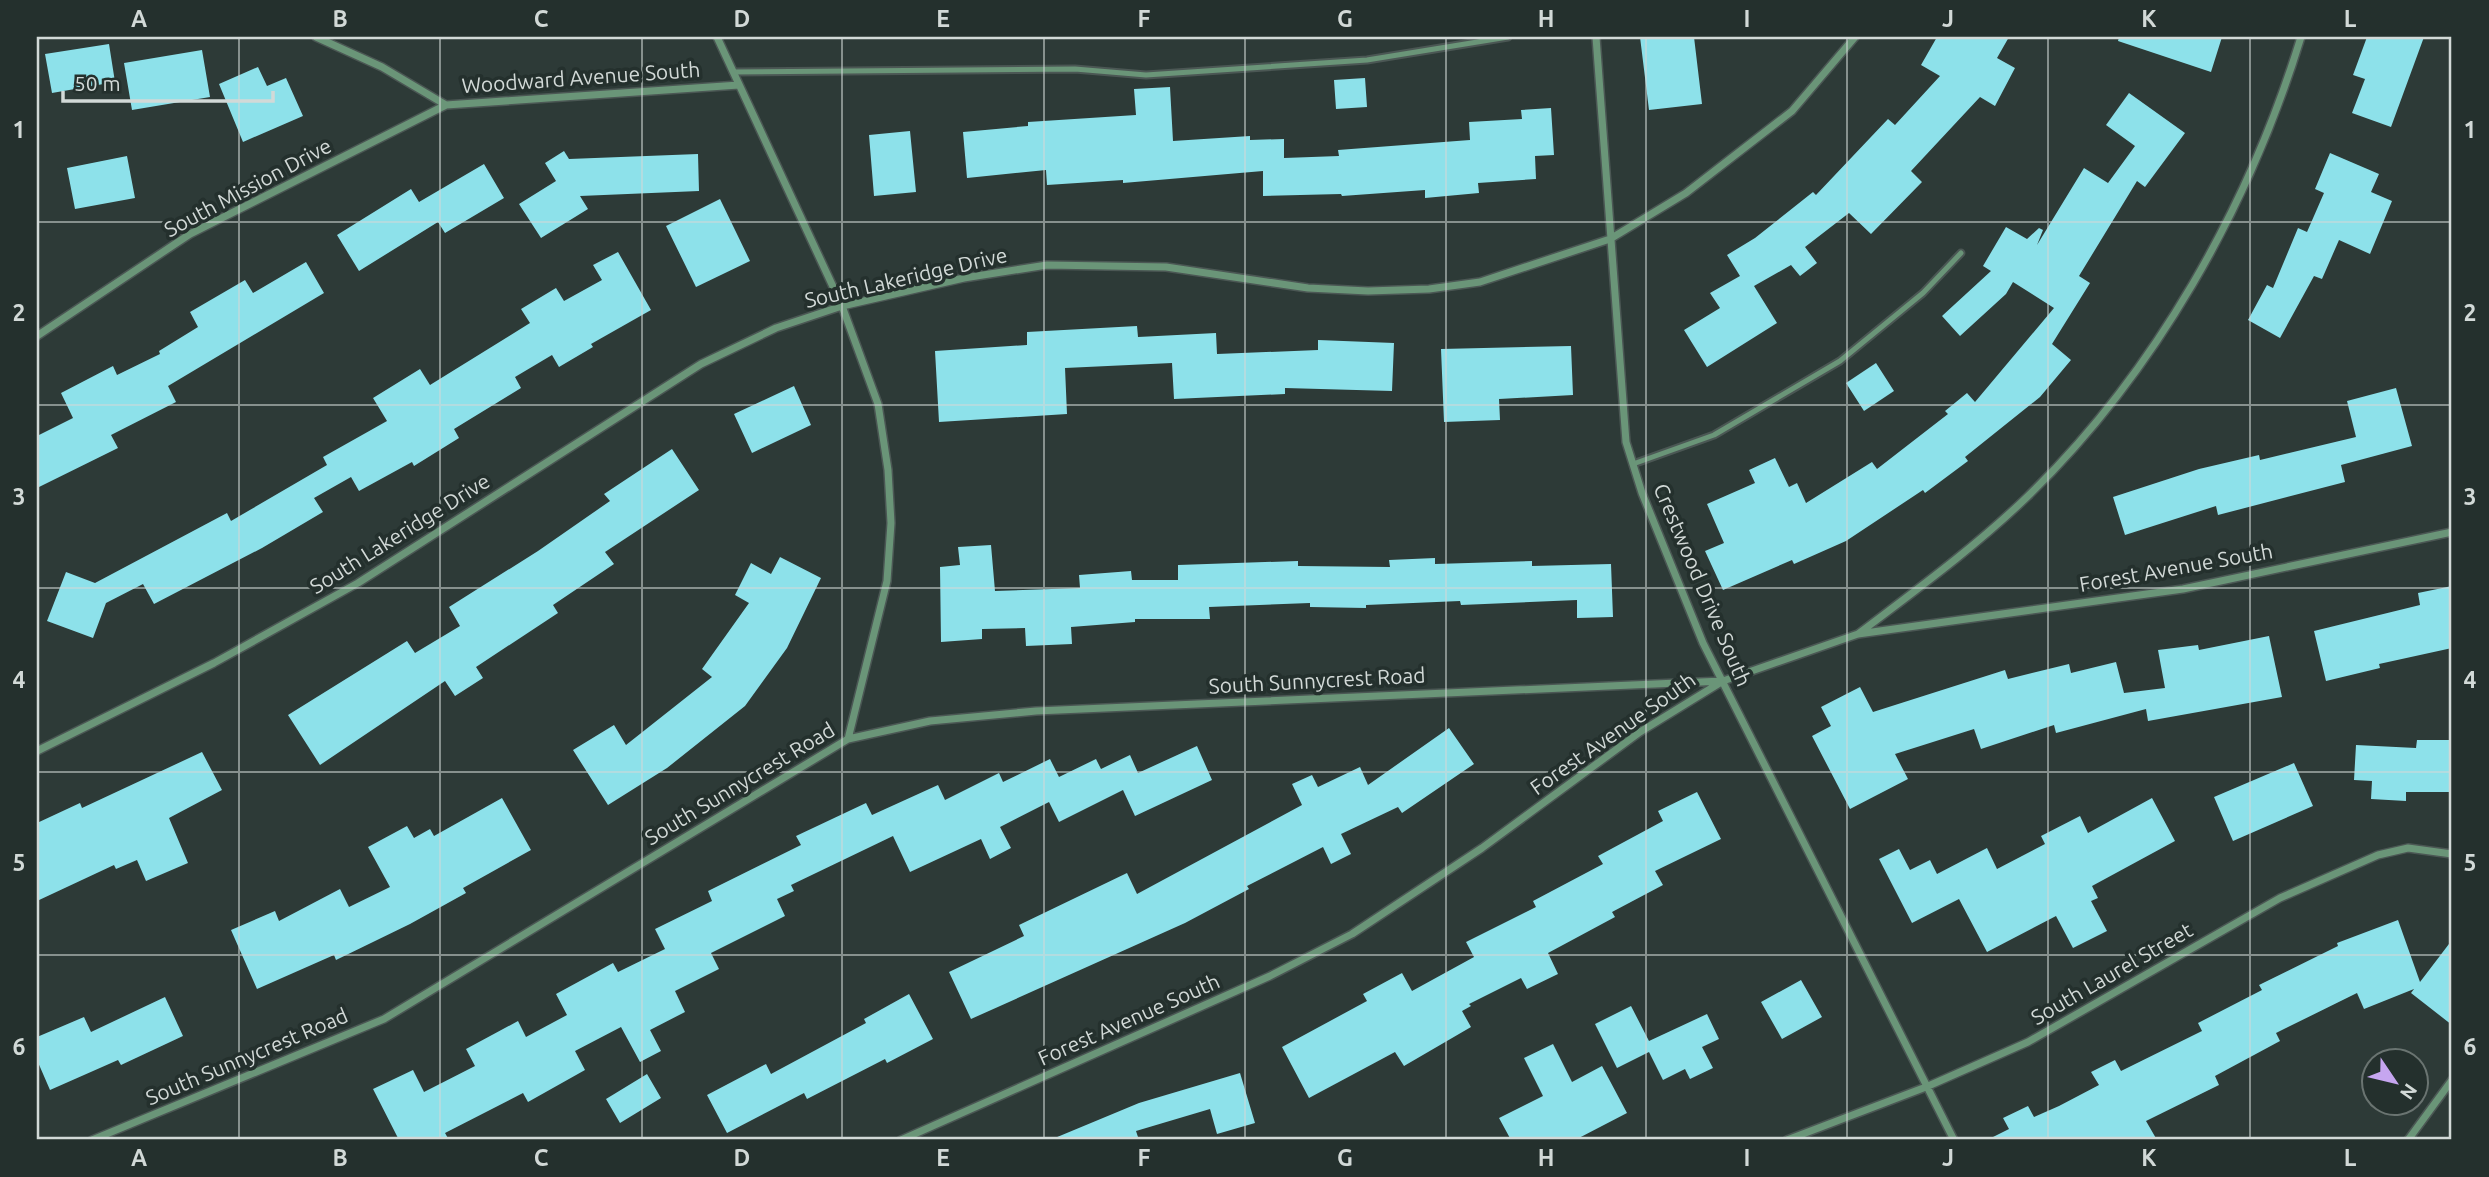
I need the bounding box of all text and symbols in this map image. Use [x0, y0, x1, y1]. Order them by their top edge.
text: A [131, 6, 147, 31]
text: B [332, 6, 348, 31]
text: C [534, 6, 549, 31]
text: D [734, 6, 750, 31]
text: E [936, 6, 950, 31]
text: F [1138, 6, 1151, 31]
text: G [1337, 6, 1353, 31]
text: H [1538, 6, 1554, 31]
text: I [1744, 6, 1750, 31]
text: J [1942, 6, 1954, 31]
text: K [2141, 6, 2157, 31]
text: L [2344, 6, 2357, 31]
street label: Woodward Avenue South [461, 57, 701, 97]
scale bar [63, 60, 273, 104]
text: 50 m [74, 71, 121, 95]
text: 1 [13, 117, 25, 142]
text: 1 [2464, 117, 2476, 142]
street label: South Mission Drive [160, 133, 335, 241]
street label: South Lakeridge Drive [802, 242, 1009, 312]
text: 2 [13, 300, 25, 325]
text: 2 [2464, 300, 2476, 325]
street label: South Lakeridge Drive [305, 468, 494, 598]
street label: Crestwood Drive South [1649, 480, 1757, 690]
text: 3 [13, 484, 25, 509]
text: 3 [2464, 484, 2476, 509]
street label: Forest Avenue South [2077, 538, 2274, 596]
street label: South Sunnycrest Road [1208, 662, 1426, 698]
text: 4 [13, 667, 26, 692]
street label: Forest Avenue South [1525, 667, 1700, 799]
text: 4 [2464, 667, 2477, 692]
street label: South Sunnycrest Road [640, 717, 839, 849]
text: 5 [13, 850, 25, 875]
text: 5 [2464, 850, 2476, 875]
street label: South Laurel Street [2027, 917, 2196, 1029]
street label: Forest Avenue South [1034, 968, 1223, 1070]
street label: South Sunnycrest Road [142, 1003, 351, 1110]
text: 6 [13, 1034, 26, 1059]
text: 6 [2464, 1034, 2477, 1059]
north arrow [2360, 1048, 2430, 1118]
text: N [2396, 1080, 2422, 1104]
text: A [131, 1145, 147, 1170]
text: B [332, 1145, 348, 1170]
text: C [534, 1145, 549, 1170]
text: D [734, 1145, 750, 1170]
text: E [936, 1145, 950, 1170]
text: F [1138, 1145, 1151, 1170]
text: G [1337, 1145, 1353, 1170]
text: H [1538, 1145, 1554, 1170]
text: I [1744, 1145, 1750, 1170]
text: J [1942, 1145, 1954, 1170]
text: K [2141, 1145, 2157, 1170]
text: L [2344, 1145, 2357, 1170]

